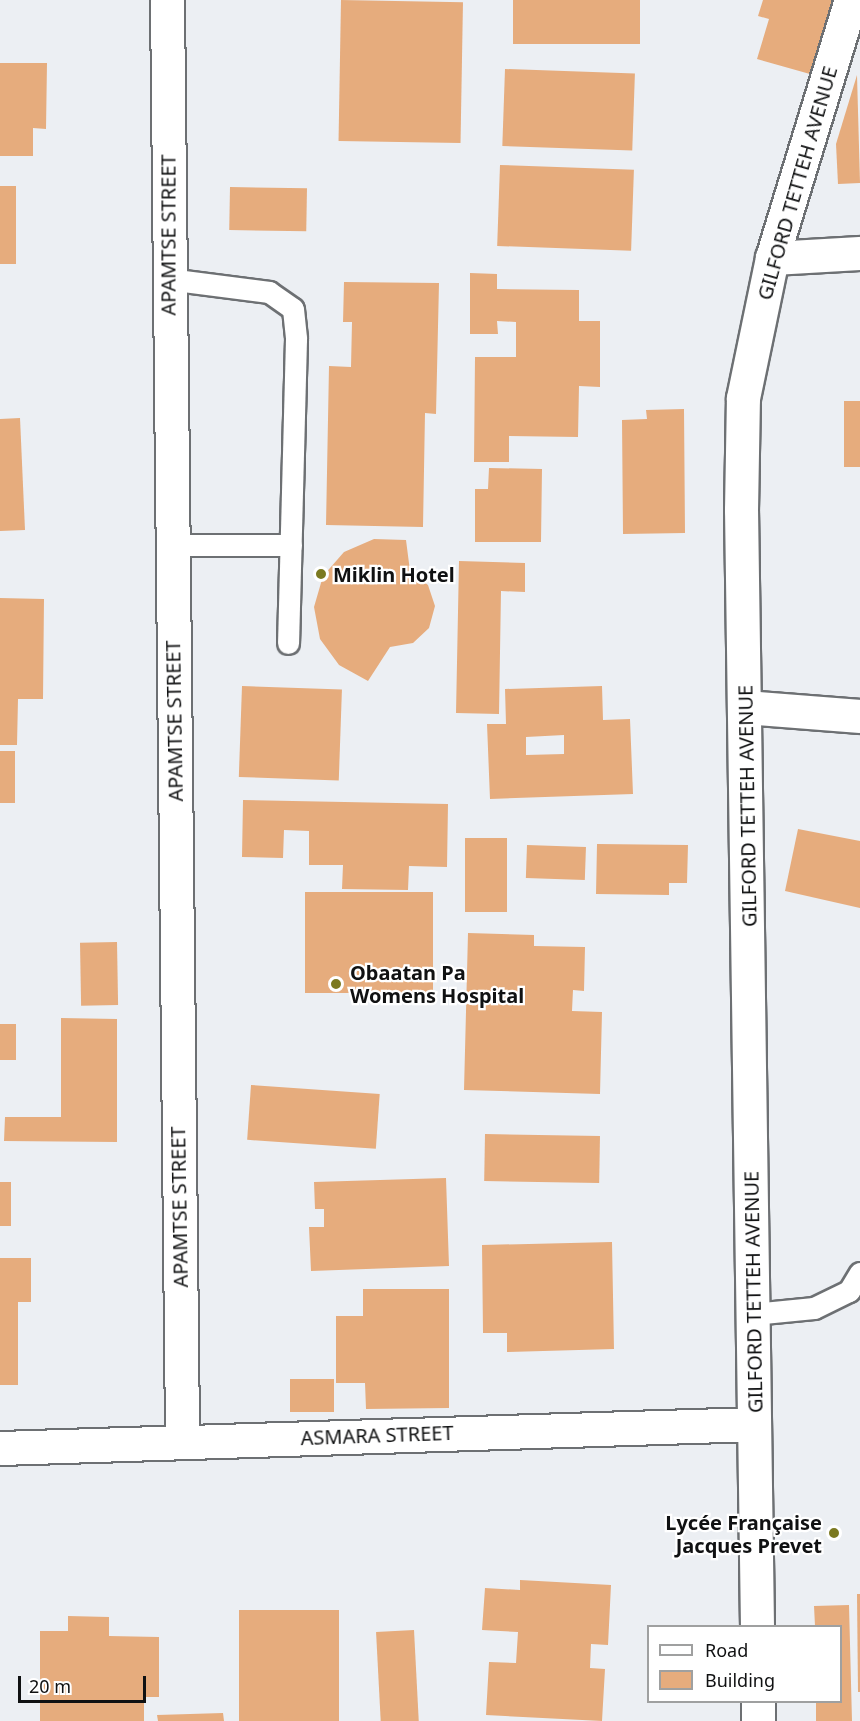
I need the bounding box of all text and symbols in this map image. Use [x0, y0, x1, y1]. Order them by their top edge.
street label: GILFORD TETTEH AVENUE [752, 63, 842, 303]
street label: APAMTSE STREET [156, 154, 180, 316]
place label: Miklin Hotel [333, 562, 455, 586]
marker: Miklin Hotel [314, 567, 328, 581]
street label: APAMTSE STREET [161, 640, 187, 802]
street label: GILFORD TETTEH AVENUE [733, 685, 761, 927]
place label: Obaatan Pa Womens Hospital [350, 960, 524, 1007]
marker: Obaatan Pa Womens Hospital [327, 975, 345, 993]
street label: APAMTSE STREET [166, 1126, 192, 1288]
street label: GILFORD TETTEH AVENUE [739, 1171, 767, 1413]
street label: ASMARA STREET [300, 1420, 454, 1450]
place label: Lycée Française Jacques Prevet [665, 1510, 822, 1557]
marker: Lycée Française Jacques Prevet [827, 1526, 841, 1540]
legend [647, 1625, 842, 1703]
text: Road [705, 1638, 748, 1662]
scale bar [21, 1664, 148, 1702]
text: Building [705, 1668, 775, 1692]
text: 20 m [29, 1674, 71, 1698]

